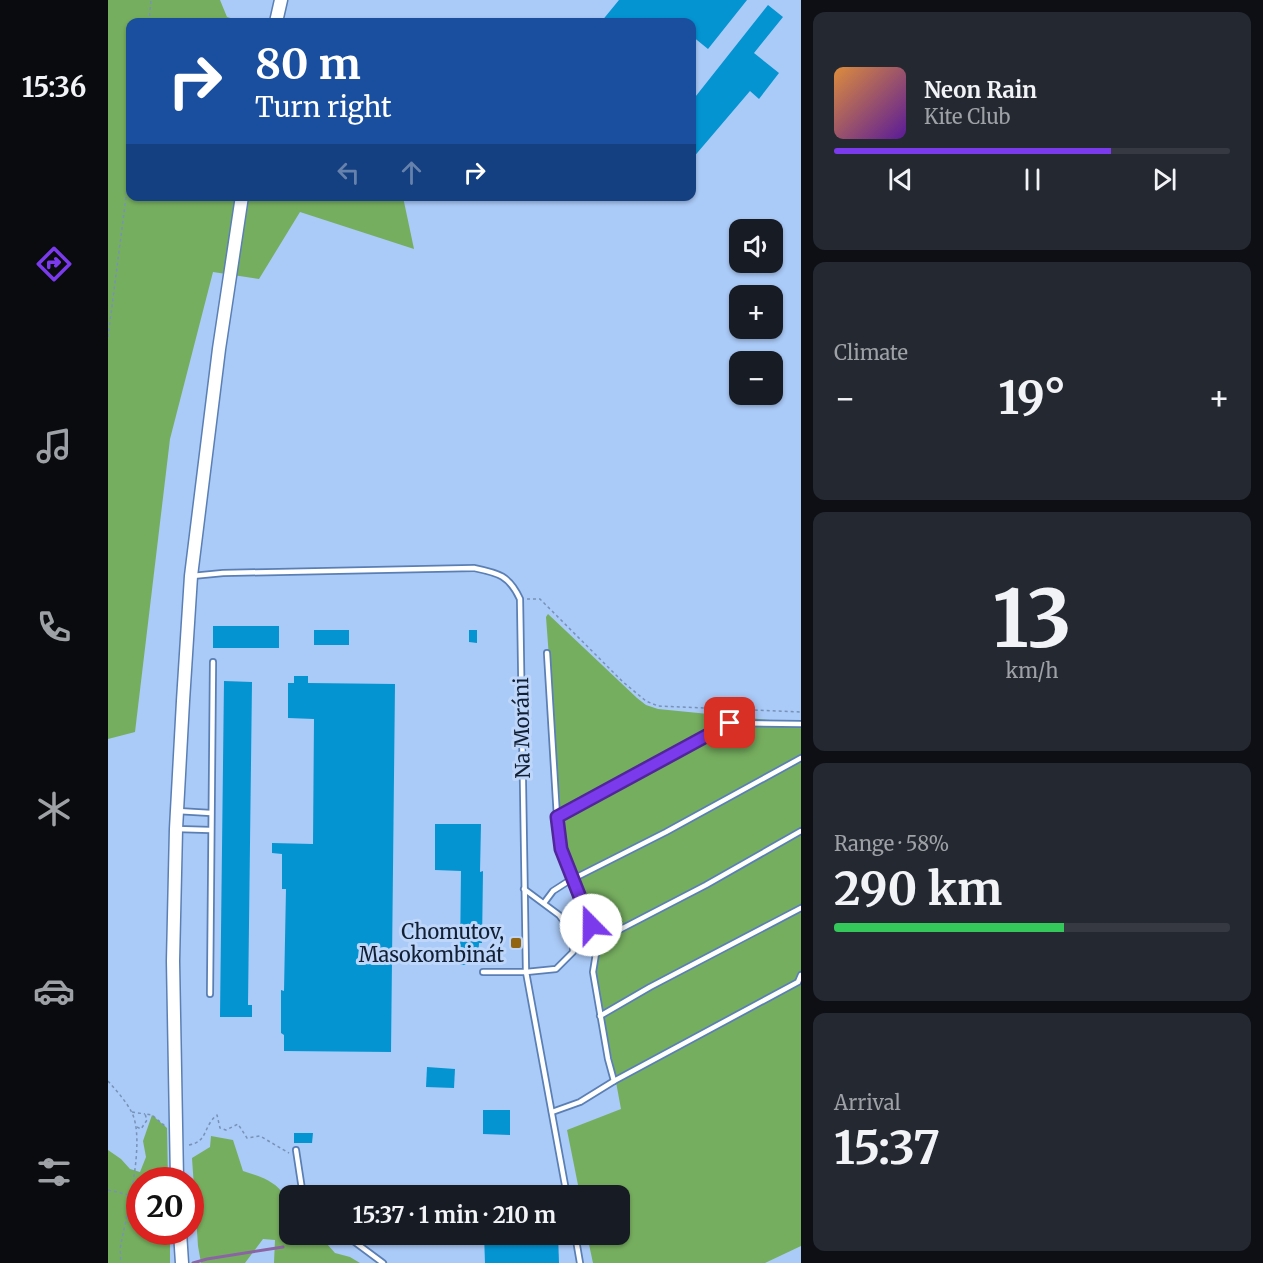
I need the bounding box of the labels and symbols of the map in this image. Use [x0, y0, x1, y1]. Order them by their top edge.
street label: Na Moráni [508, 677, 535, 779]
pin [704, 697, 755, 748]
position arrow [559, 893, 623, 957]
place label: Chomutov, Masokombinát [359, 919, 504, 967]
marker: Chomutov, Masokombinát [509, 936, 523, 950]
speed limit sign: 20 [126, 1167, 204, 1245]

